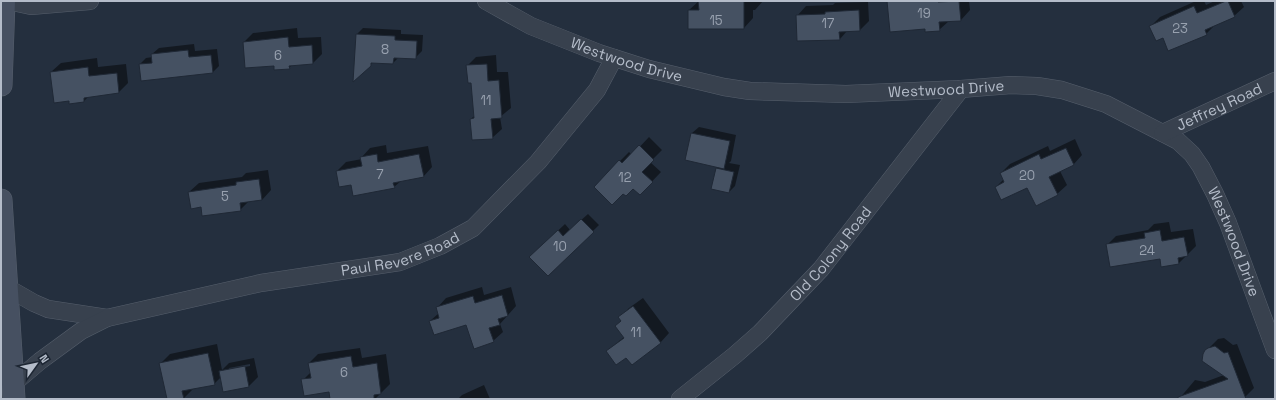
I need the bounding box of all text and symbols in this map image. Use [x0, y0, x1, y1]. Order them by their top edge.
house number: 19 [917, 5, 931, 22]
house number: 15 [709, 12, 723, 29]
house number: 17 [822, 15, 834, 32]
house number: 23 [1172, 20, 1188, 37]
street label: Westwood Drive [568, 33, 685, 86]
house number: 8 [381, 41, 389, 58]
house number: 6 [274, 47, 282, 64]
street label: Westwood Drive [888, 76, 1005, 101]
street label: Jeffrey Road [1173, 78, 1265, 135]
house number: 11 [481, 92, 491, 109]
house number: 7 [376, 166, 384, 183]
house number: 20 [1019, 167, 1035, 184]
house number: 12 [618, 169, 632, 186]
street label: Westwood Drive [1204, 183, 1264, 299]
house number: 5 [221, 188, 229, 205]
street label: Old Colony Road [785, 202, 875, 305]
street label: Paul Revere Road [339, 227, 463, 280]
house number: 10 [553, 238, 567, 255]
house number: 24 [1139, 242, 1155, 259]
house number: 11 [631, 324, 641, 341]
north arrow [16, 344, 56, 384]
text: N [37, 352, 52, 365]
house number: 6 [340, 364, 348, 381]

